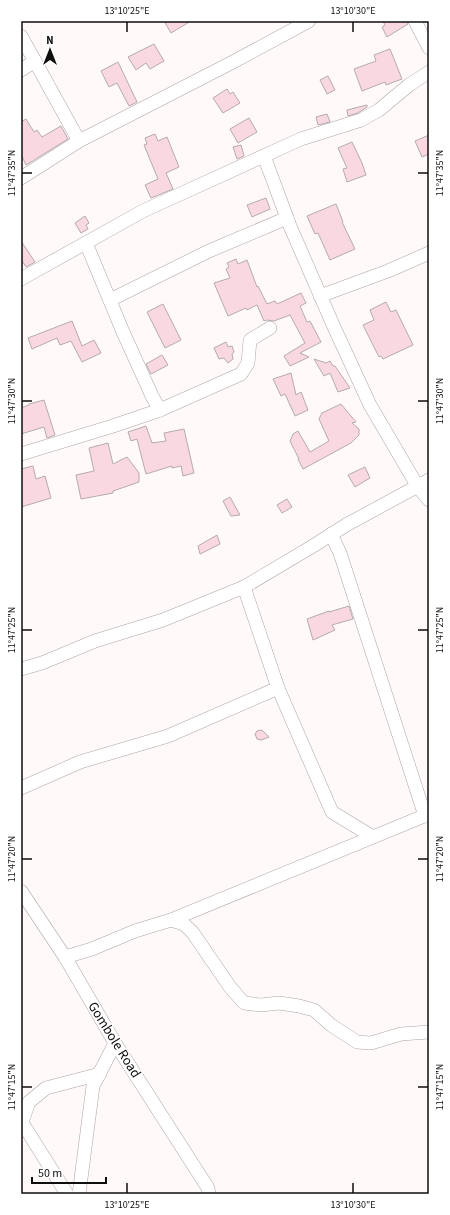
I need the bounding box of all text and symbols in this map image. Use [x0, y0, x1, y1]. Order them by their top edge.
text: 13°10'25"E [104, 4, 150, 18]
text: 13°10'30"E [330, 4, 376, 18]
north arrow [30, 30, 70, 70]
text: N [46, 33, 54, 48]
text: 11°47'35"N [5, 150, 19, 196]
text: 11°47'35"N [433, 150, 447, 196]
text: 11°47'30"N [5, 378, 19, 424]
text: 11°47'30"N [433, 378, 447, 424]
text: 11°47'25"N [5, 607, 19, 653]
text: 11°47'25"N [433, 607, 447, 653]
text: 11°47'20"N [5, 836, 19, 882]
text: 11°47'20"N [433, 836, 447, 882]
street label: Gombole Road [83, 998, 145, 1082]
text: 11°47'15"N [5, 1064, 19, 1110]
text: 11°47'15"N [433, 1064, 447, 1110]
scale bar [32, 1159, 106, 1185]
text: 50 m [38, 1165, 62, 1182]
text: 13°10'25"E [104, 1198, 150, 1212]
text: 13°10'30"E [330, 1198, 376, 1212]

